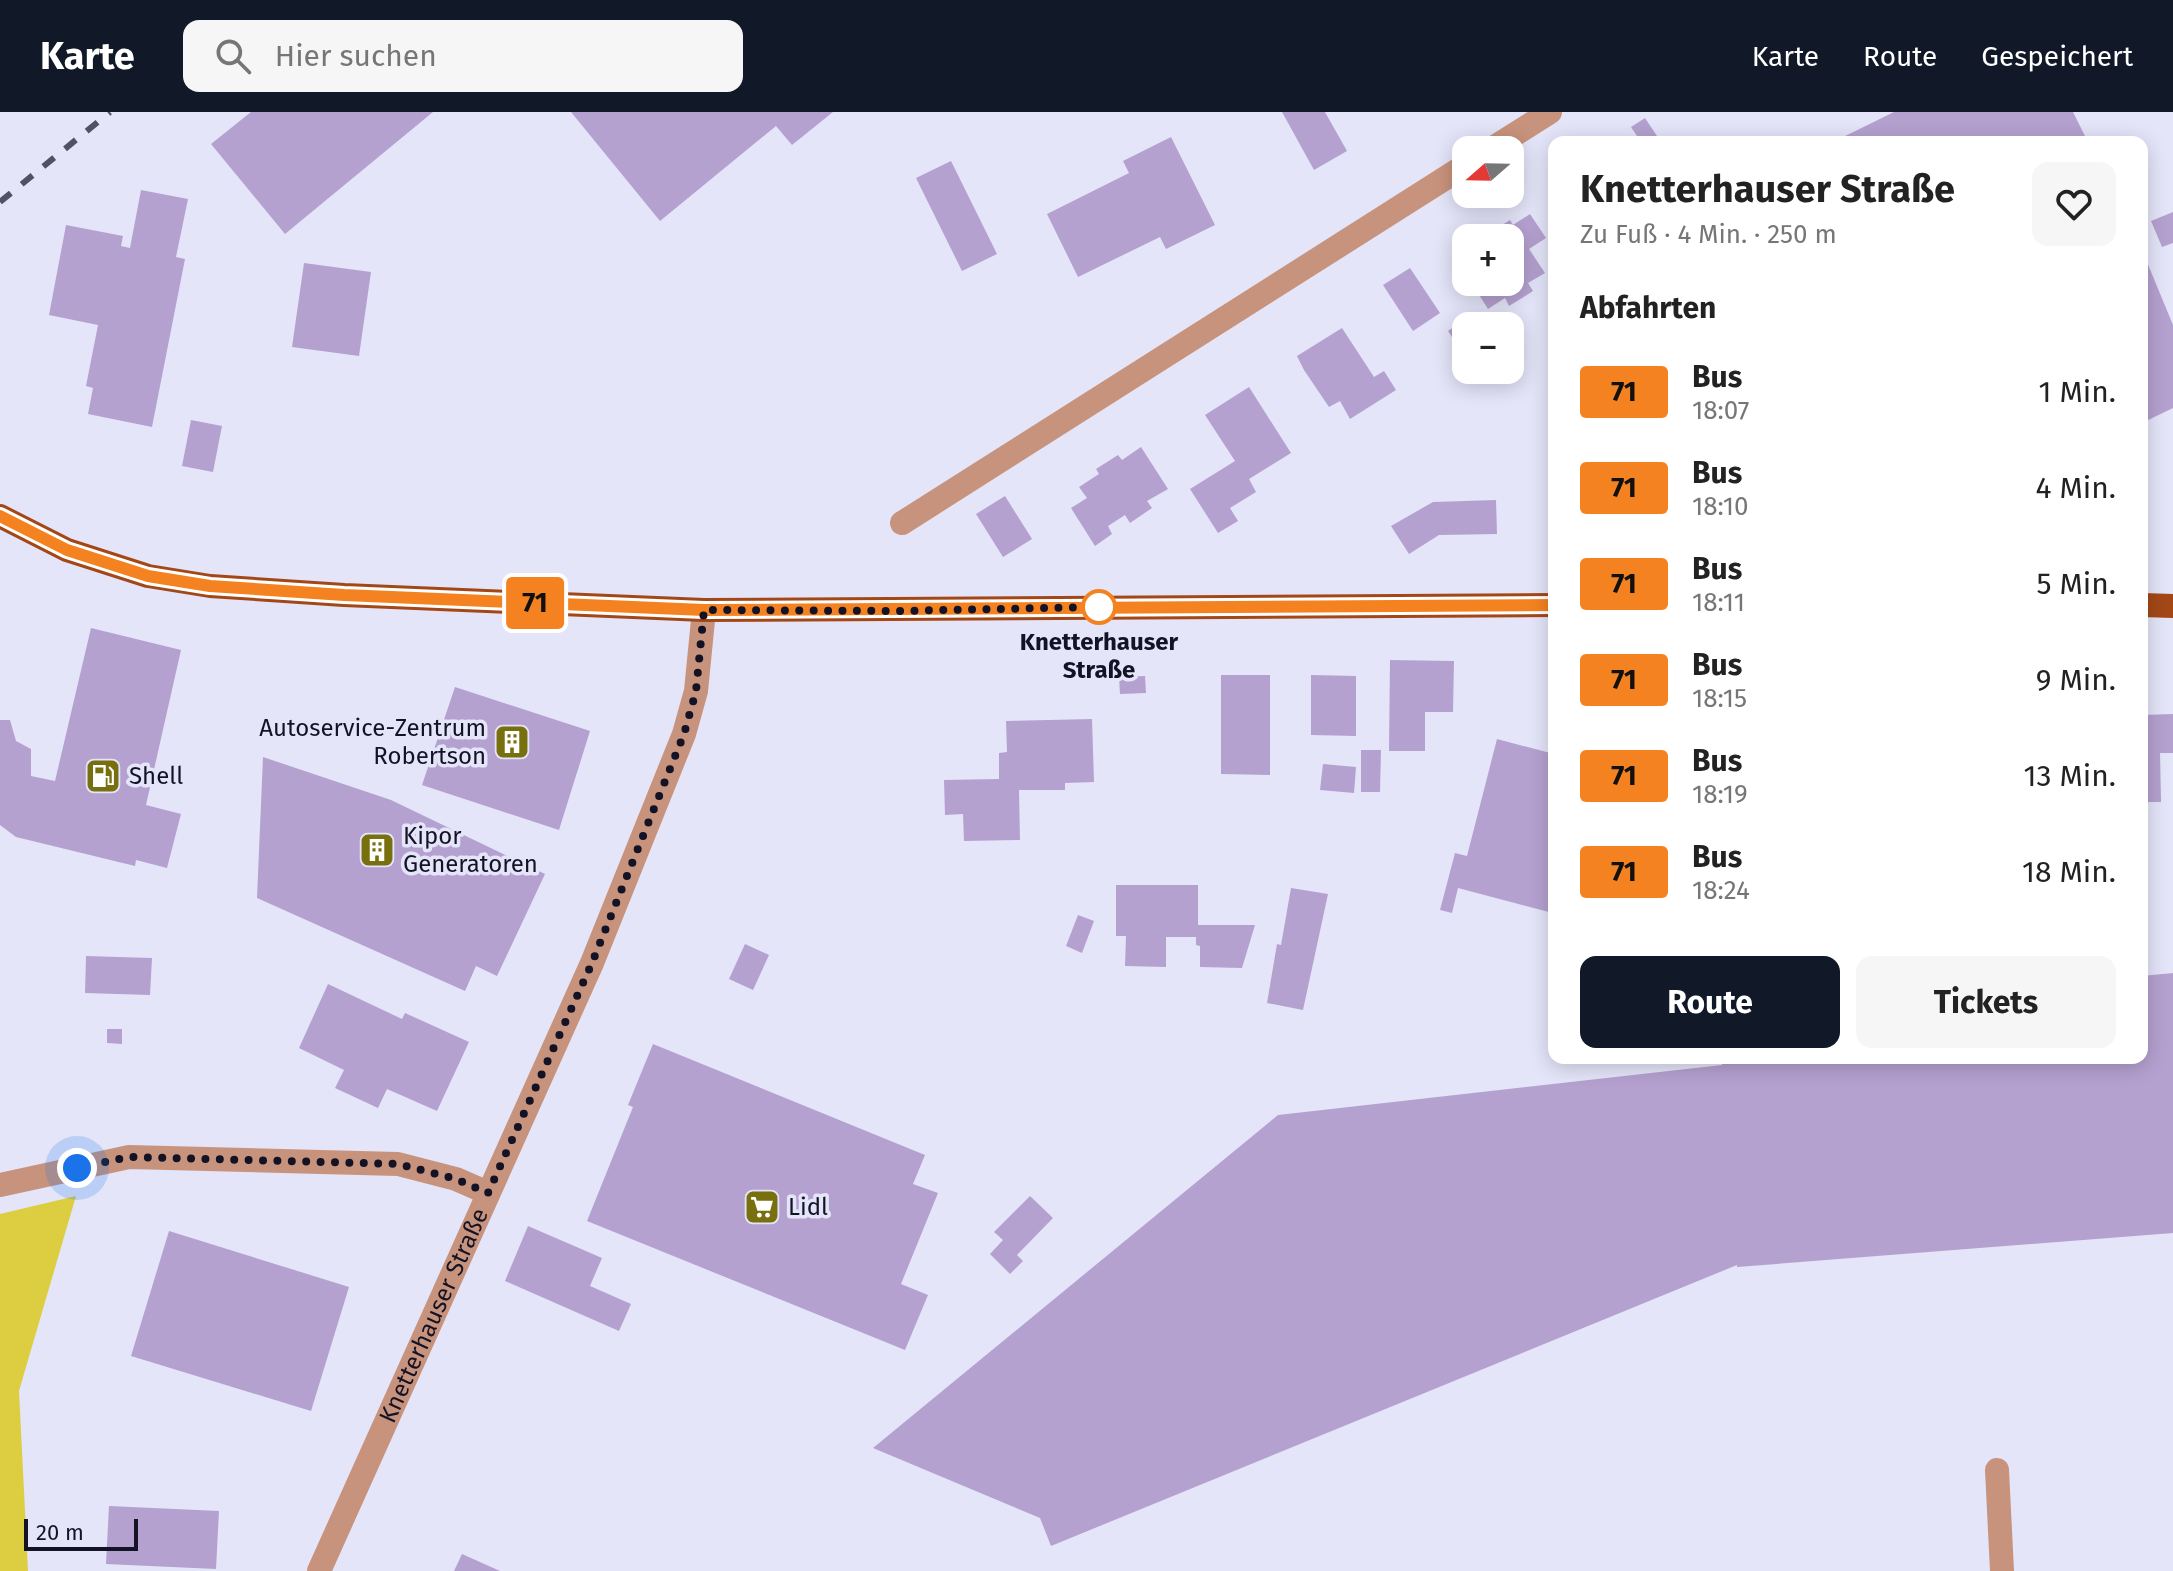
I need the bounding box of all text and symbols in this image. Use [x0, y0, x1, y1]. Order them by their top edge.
search box [183, 20, 743, 92]
text: Karte [40, 33, 135, 79]
icon: search [211, 34, 255, 78]
text: Hier suchen [275, 38, 437, 74]
text: Karte [1752, 40, 1819, 73]
text: Route [1863, 40, 1937, 73]
text: Gespeichert [1981, 40, 2133, 73]
north arrow [1452, 136, 1524, 208]
map controls [1452, 136, 1524, 384]
button: heart [2032, 162, 2116, 246]
text: Knetterhauser Straße [1580, 166, 1955, 212]
text: Zu Fuß · 4 Min. · 250 m [1580, 219, 1837, 250]
button: + [1452, 224, 1524, 296]
text: Abfahrten [1580, 290, 1716, 326]
button: − [1452, 312, 1524, 384]
text: Bus [1692, 359, 1742, 395]
text: 1 Min. [2038, 374, 2116, 410]
text: 71 [1611, 375, 1637, 408]
text: 18:07 [1692, 395, 1749, 426]
text: Bus [1692, 455, 1742, 491]
text: 4 Min. [2036, 470, 2116, 506]
text: 71 [1611, 471, 1637, 504]
text: 18:10 [1692, 491, 1749, 522]
text: Bus [1692, 551, 1742, 587]
text: 5 Min. [2036, 566, 2116, 602]
text: 71 [1611, 567, 1637, 600]
line badge: 71 [499, 577, 571, 629]
text: 71 [522, 586, 548, 619]
text: 18:11 [1692, 587, 1745, 618]
marker: Knetterhauser Straße [1082, 590, 1116, 624]
place label: Knetterhauser Straße [1020, 628, 1179, 684]
text: Bus [1692, 647, 1742, 683]
text: 9 Min. [2036, 662, 2116, 698]
text: 71 [1611, 663, 1637, 696]
text: 18:15 [1692, 683, 1747, 714]
place label: Autoservice-Zentrum Robertson [259, 714, 486, 770]
building icon: Autoservice-Zentrum Robertson [493, 723, 531, 761]
text: Bus [1692, 743, 1742, 779]
fuel station icon: Shell [84, 757, 122, 795]
text: 13 Min. [2024, 758, 2116, 794]
text: 71 [1611, 759, 1637, 792]
place label: Shell [129, 762, 183, 790]
text: 18:19 [1692, 779, 1748, 810]
place label: Kipor Generatoren [403, 822, 538, 878]
building icon: Kipor Generatoren [358, 831, 396, 869]
text: Bus [1692, 839, 1742, 875]
text: 18 Min. [2022, 854, 2116, 890]
text: 71 [1611, 855, 1637, 888]
text: 18:24 [1692, 875, 1750, 906]
button: Route [1580, 956, 1840, 1048]
button: Tickets [1856, 956, 2116, 1048]
your location [57, 1148, 97, 1188]
supermarket icon: Lidl [743, 1188, 781, 1226]
place label: Lidl [788, 1193, 828, 1221]
street label: Knetterhauser Straße [373, 1204, 494, 1427]
scale bar [24, 1515, 138, 1551]
text: 20 m [36, 1519, 84, 1546]

